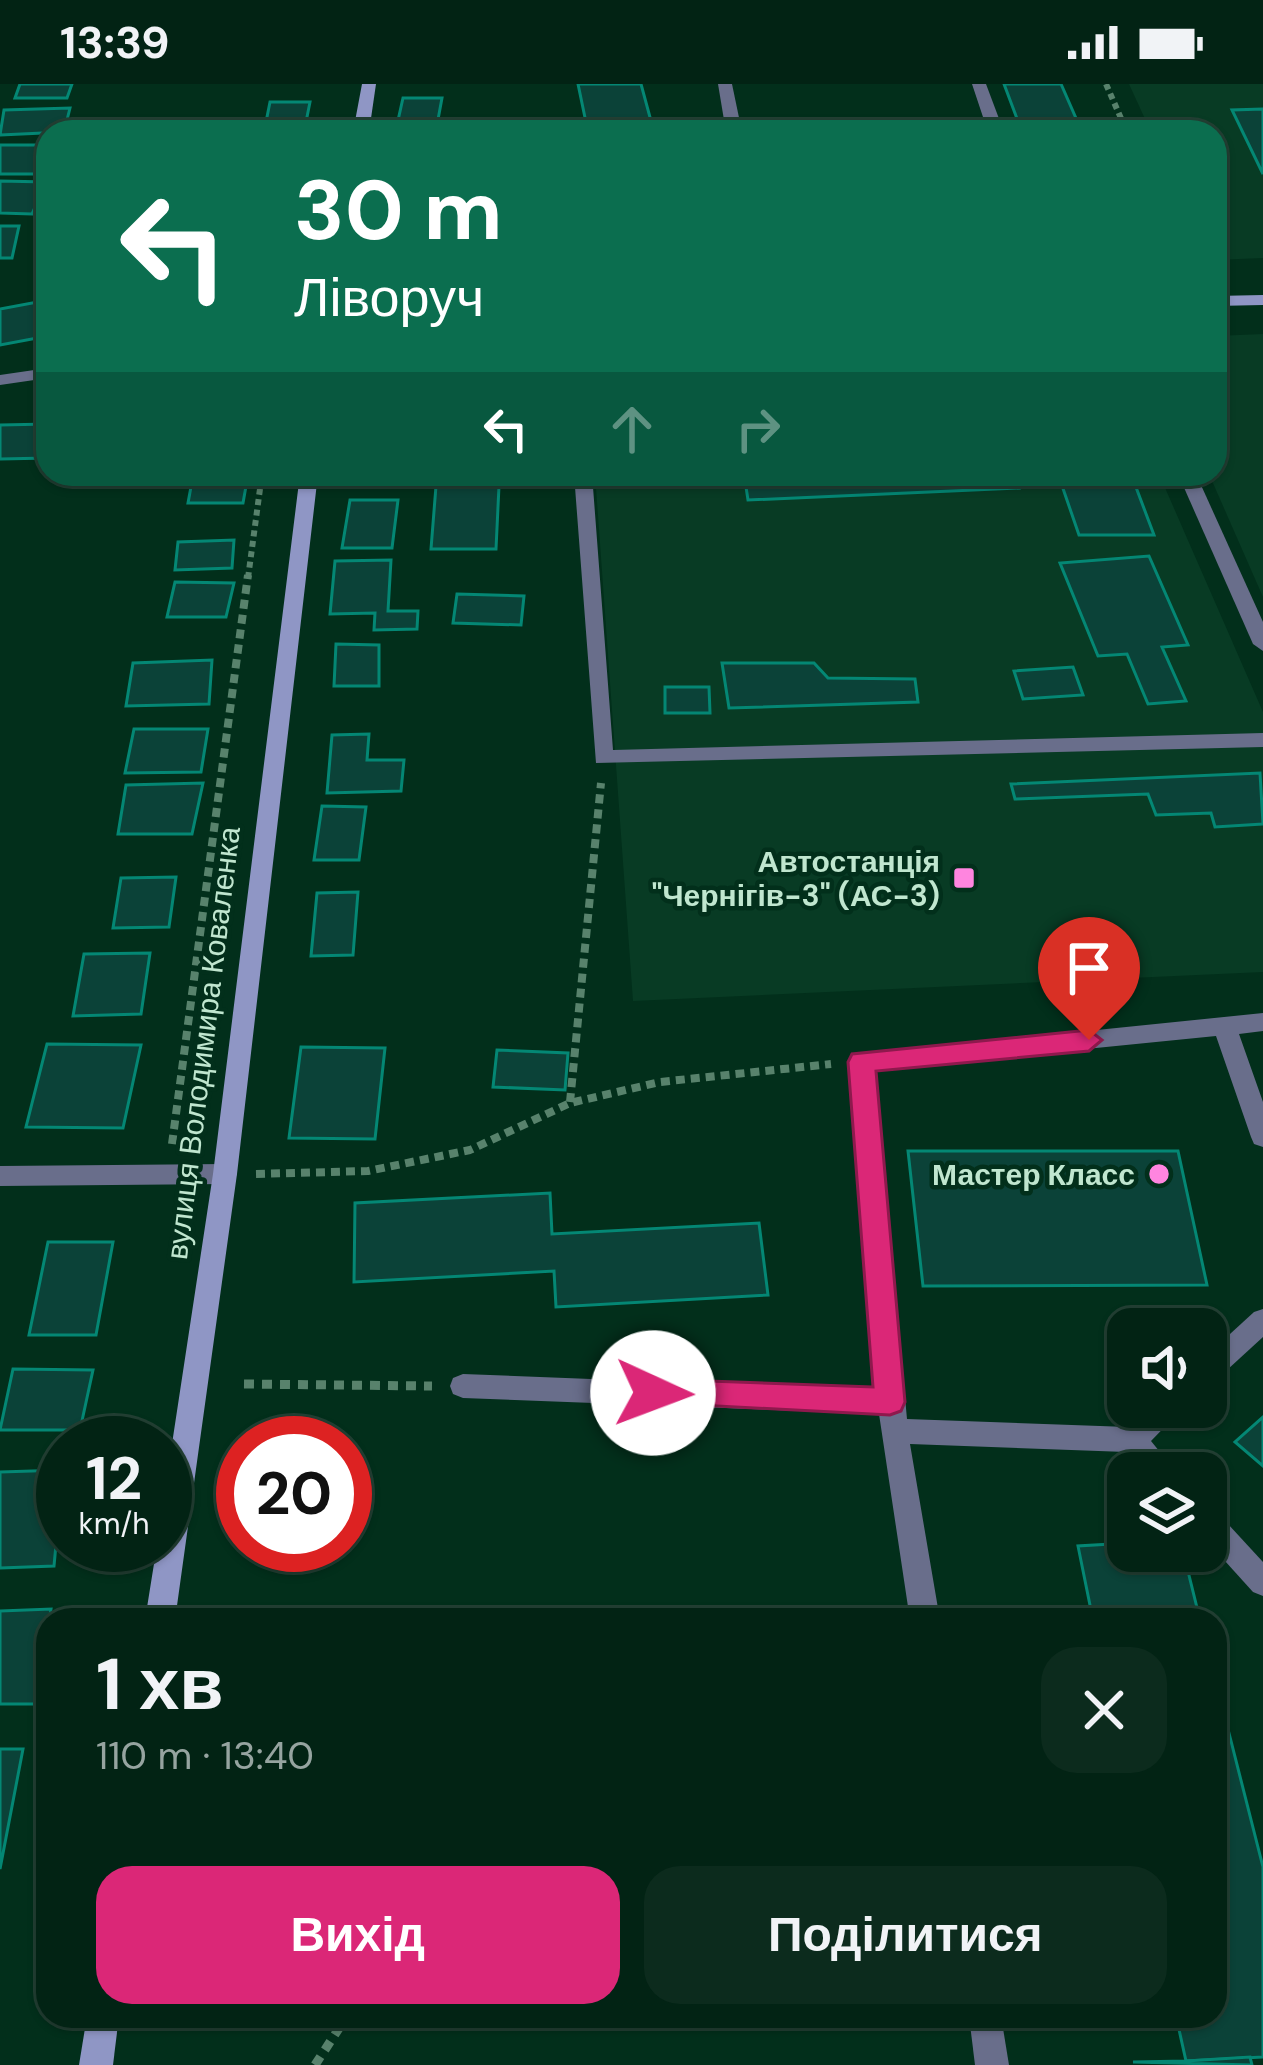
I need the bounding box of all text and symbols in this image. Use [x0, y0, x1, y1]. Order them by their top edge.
text: 13:39 [60, 13, 170, 72]
text: 30 m [294, 156, 503, 265]
icon: left [96, 168, 252, 324]
text: Ліворуч [294, 262, 484, 333]
icon: left [473, 396, 539, 462]
icon: ahead [599, 396, 665, 462]
icon: right [725, 396, 791, 462]
street label: вулиця Володимира Коваленка [157, 824, 249, 1262]
place label: Автостанція "Чернігів-3" (АС-3) [651, 842, 940, 915]
marker: Автостанція "Чернігів-3" (АС-3) [951, 865, 977, 891]
pin [1038, 917, 1140, 1040]
icon: arrive [1056, 935, 1122, 1001]
place label: Мастер Класс [932, 1155, 1135, 1194]
marker: Мастер Класс [1146, 1161, 1172, 1187]
map controls [1107, 1308, 1227, 1572]
button: sound [1107, 1308, 1227, 1428]
position arrow [590, 1330, 716, 1456]
speed limit sign: 20 [216, 1416, 372, 1572]
text: 12 [86, 1439, 142, 1518]
button: layers [1107, 1452, 1227, 1572]
text: km/h [79, 1504, 149, 1543]
text: 1 хв [96, 1638, 223, 1731]
button: close [1041, 1647, 1167, 1773]
text: 110 m · 13:40 [96, 1730, 314, 1781]
button: Вихід [96, 1866, 620, 2004]
button: Поділитися [644, 1866, 1167, 2004]

